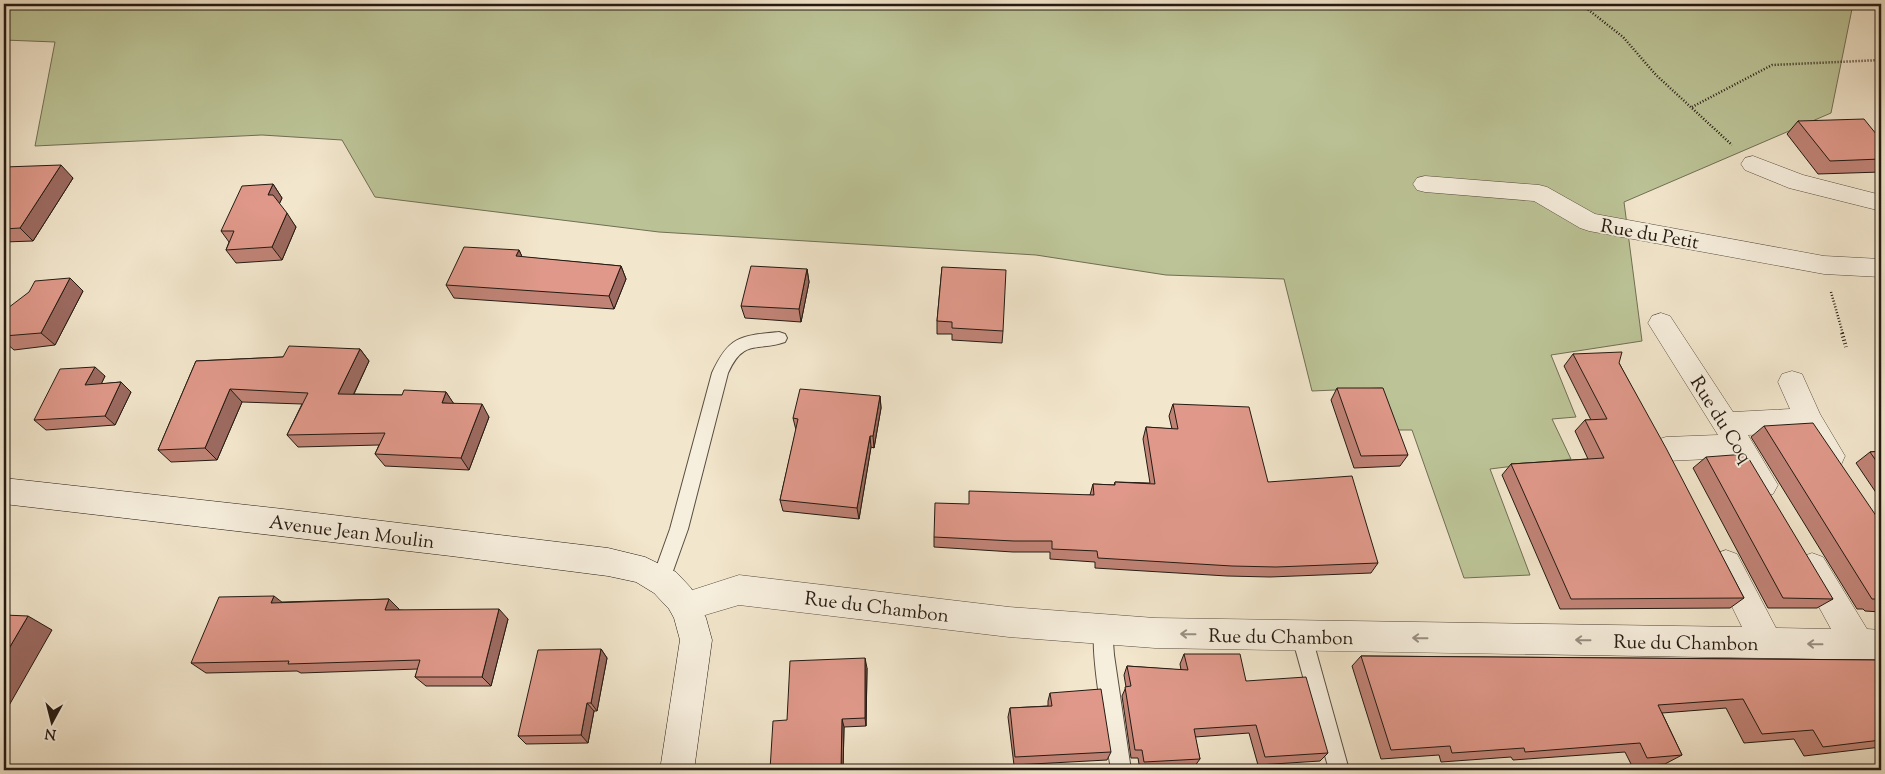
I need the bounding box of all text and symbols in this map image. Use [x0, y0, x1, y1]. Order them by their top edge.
street label: Rue du Petit [1598, 214, 1701, 257]
street label: Rue du Coq [1682, 371, 1758, 469]
street label: Avenue Jean Moulin [267, 510, 436, 557]
street label: Rue du Chambon [803, 586, 950, 631]
street label: Rue du Chambon [1208, 624, 1354, 653]
one-way arrow [1180, 629, 1196, 639]
street label: Rue du Chambon [1613, 630, 1759, 659]
one-way arrow [1412, 633, 1428, 643]
one-way arrow [1575, 635, 1591, 645]
one-way arrow [1807, 639, 1824, 649]
north arrow [28, 696, 78, 746]
text: N [44, 722, 57, 744]

